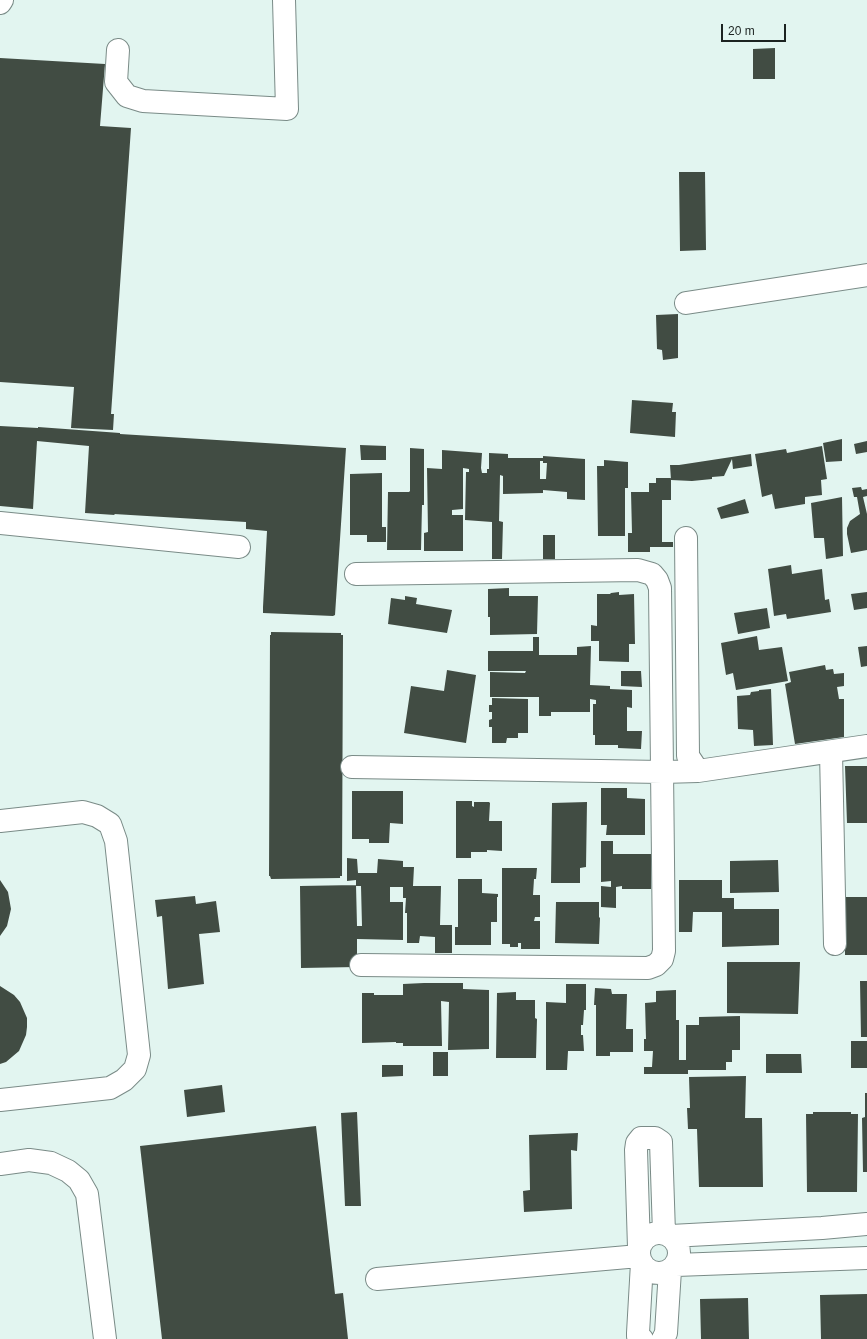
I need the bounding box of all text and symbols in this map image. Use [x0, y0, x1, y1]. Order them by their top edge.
scale bar [723, 16, 788, 42]
text: 20 m [728, 24, 755, 38]

